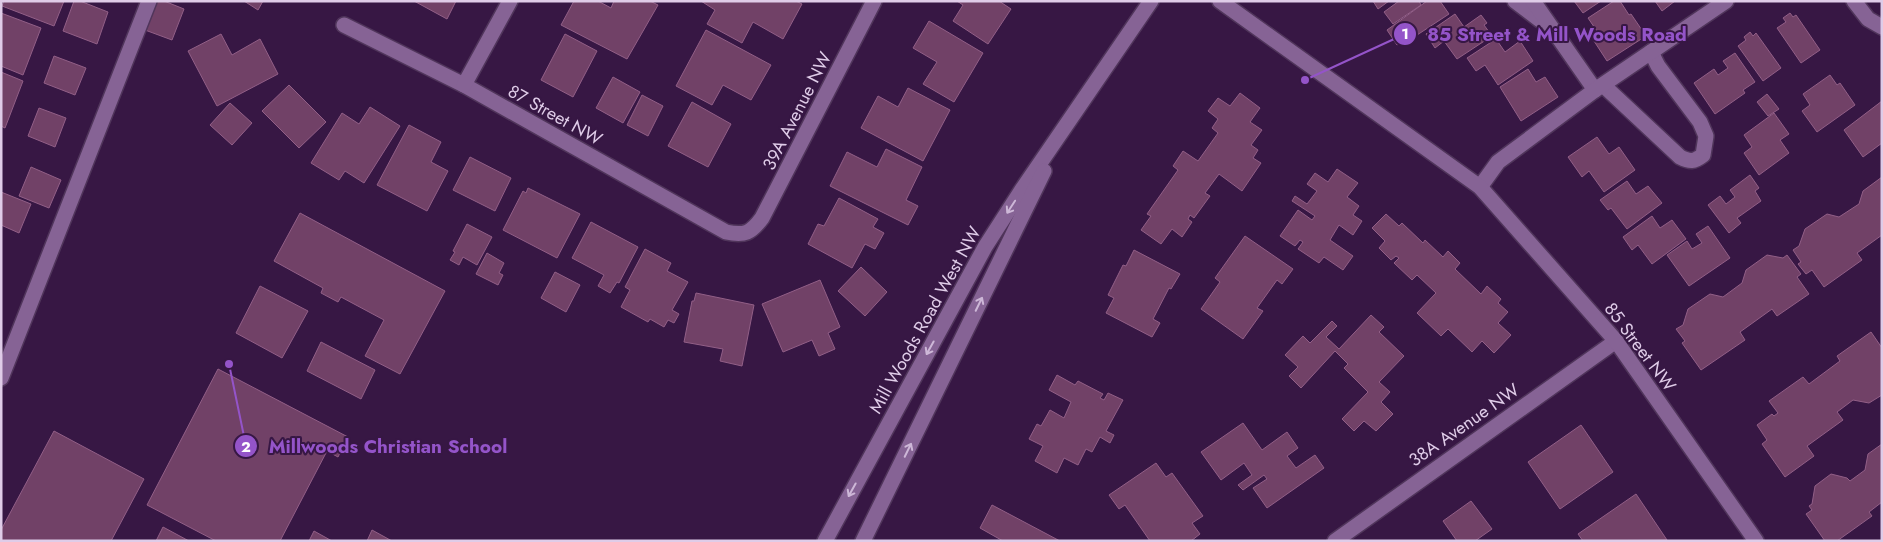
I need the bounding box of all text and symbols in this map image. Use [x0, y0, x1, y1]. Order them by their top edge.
callout: 85 Street & Mill Woods Road [1393, 17, 1697, 51]
text: 85 Street & Mill Woods Road [1427, 21, 1687, 48]
text: 1 [1401, 23, 1409, 45]
street label: 39A Avenue NW [756, 47, 838, 175]
street label: 87 Street NW [503, 78, 607, 152]
one-way arrow [1006, 199, 1016, 213]
street label: Mill Woods Road West NW [863, 221, 987, 418]
one-way arrow [975, 297, 985, 312]
street label: 85 Street NW [1598, 297, 1682, 397]
one-way arrow [925, 340, 935, 355]
street label: 38A Avenue NW [1403, 377, 1525, 473]
callout: Millwoods Christian School [234, 429, 518, 463]
text: Millwoods Christian School [269, 433, 507, 460]
text: 2 [241, 436, 251, 458]
one-way arrow [904, 443, 913, 458]
one-way arrow [847, 483, 857, 497]

